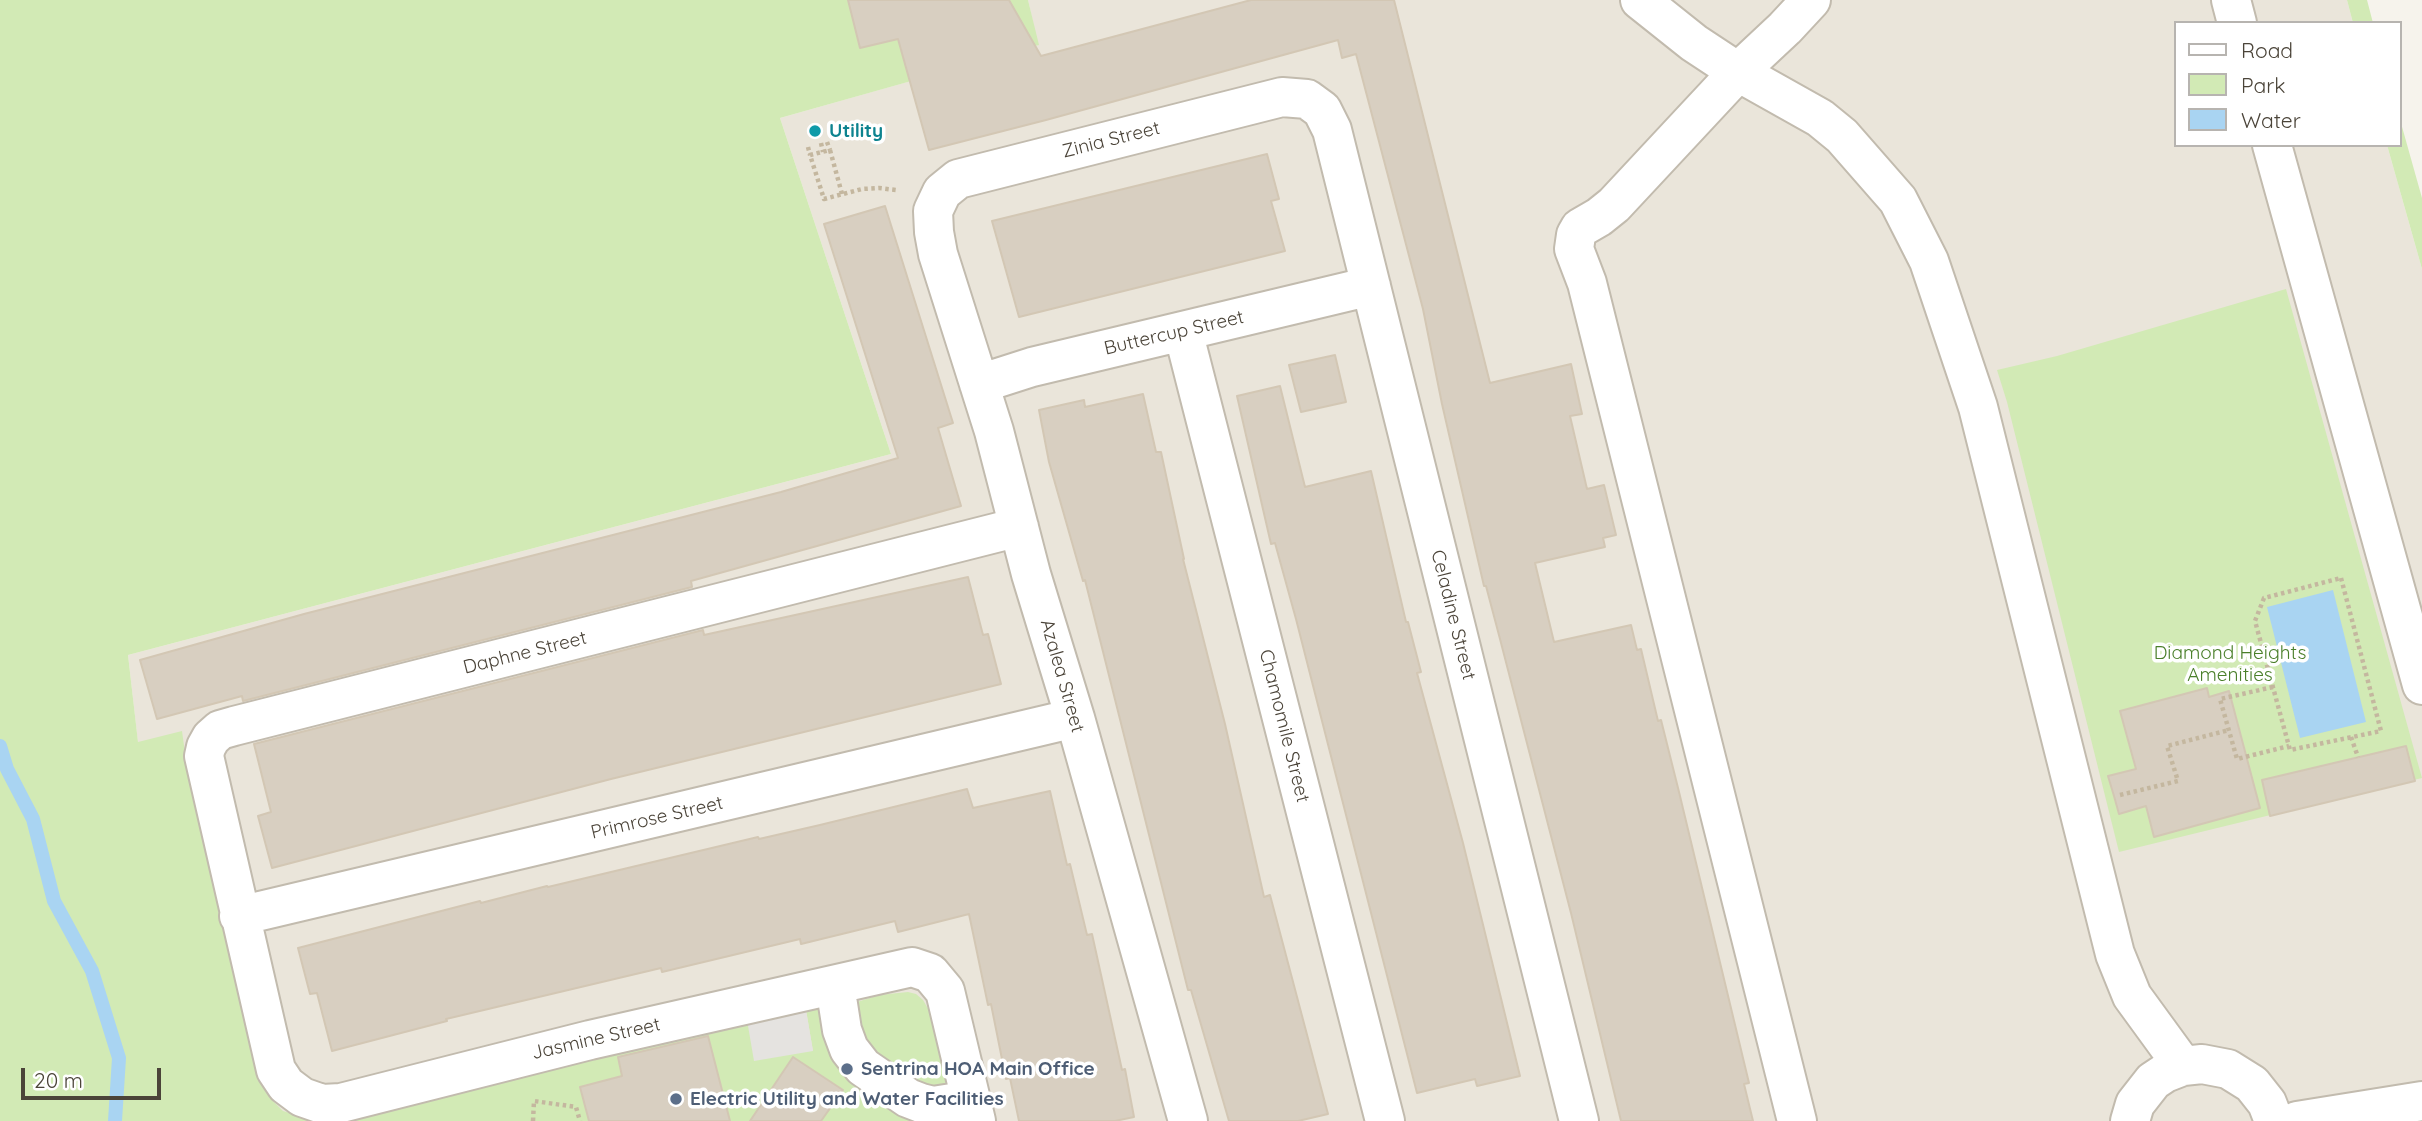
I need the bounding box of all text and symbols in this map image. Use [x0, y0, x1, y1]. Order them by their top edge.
legend [2174, 21, 2401, 147]
text: Road [2241, 37, 2293, 63]
text: Park [2241, 72, 2285, 98]
text: Water [2241, 107, 2301, 133]
street label: Zinia Street [1060, 117, 1162, 163]
place label: Utility [829, 120, 883, 142]
marker: Utility [807, 123, 823, 139]
street label: Buttercup Street [1102, 306, 1246, 360]
street label: Celadine Street [1426, 548, 1480, 682]
street label: Azalea Street [1035, 617, 1089, 735]
street label: Daphne Street [461, 627, 589, 679]
park label: Diamond Heights Amenities [2154, 642, 2306, 686]
street label: Chamomile Street [1254, 647, 1314, 805]
street label: Primrose Street [589, 792, 725, 844]
street label: Jasmine Street [529, 1013, 663, 1065]
scale bar [24, 1054, 164, 1098]
place label: Sentrina HOA Main Office [861, 1058, 1095, 1080]
marker: Sentrina HOA Main Office [839, 1061, 855, 1077]
text: 20 m [34, 1067, 83, 1093]
place label: Electric Utility and Water Facilities [690, 1088, 1004, 1110]
marker: Electric Utility and Water Facilities [668, 1091, 684, 1107]

